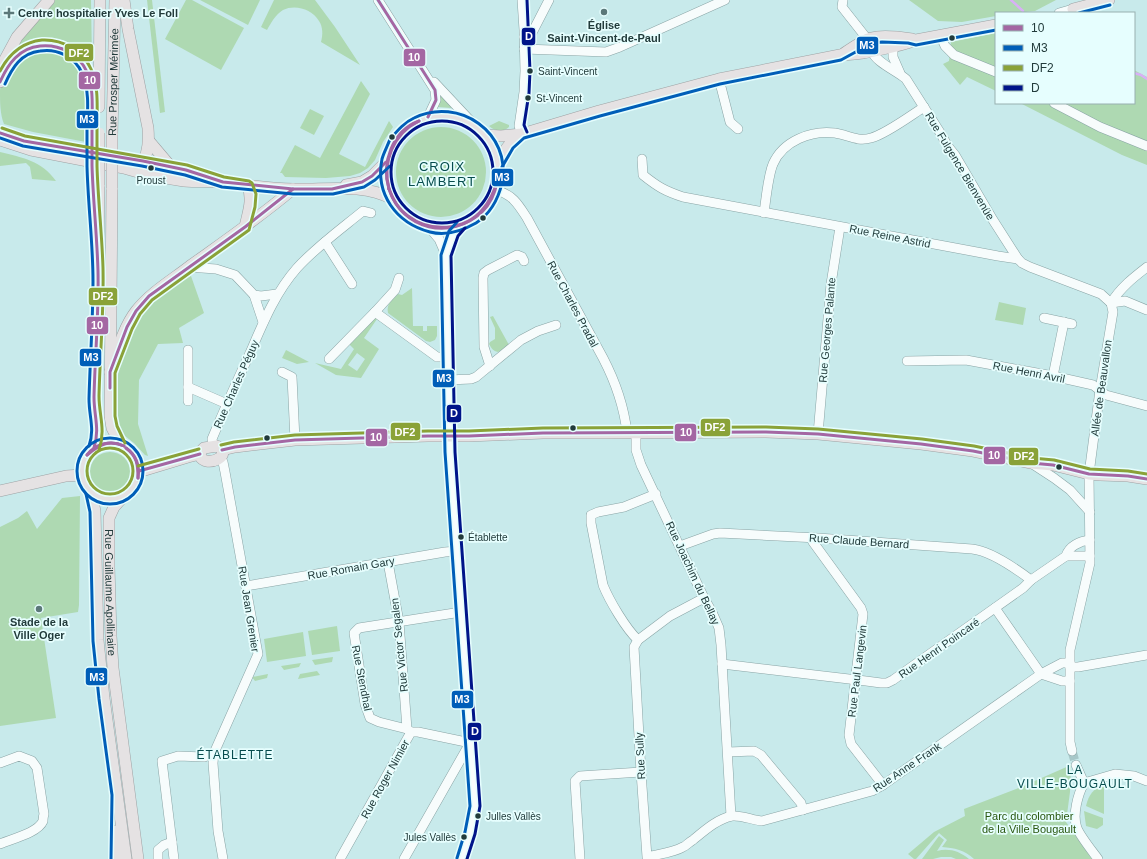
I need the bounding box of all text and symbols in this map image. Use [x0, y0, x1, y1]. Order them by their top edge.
marker: Centre hospitalier Yves Le Foll [3, 7, 15, 19]
place label: Centre hospitalier Yves Le Foll [18, 7, 178, 19]
marker: Église Saint-Vincent-de-Paul [599, 7, 609, 17]
legend [995, 12, 1135, 104]
place label: Église Saint-Vincent-de-Paul [547, 19, 661, 44]
text: 10 [1031, 21, 1045, 35]
line badge: D [521, 27, 536, 46]
street label: Rue Prosper Mérimée [106, 28, 120, 136]
text: D [525, 30, 533, 42]
unlabelled marker [947, 33, 957, 43]
line badge: M3 [856, 36, 879, 55]
text: M3 [859, 39, 875, 51]
text: M3 [1031, 41, 1048, 55]
line badge: DF2 [64, 43, 94, 62]
text: DF2 [69, 47, 89, 59]
line badge: 10 [403, 48, 426, 67]
text: 10 [408, 51, 420, 63]
text: DF2 [1031, 61, 1054, 75]
marker: Saint-Vincent [525, 66, 535, 76]
place label: Saint-Vincent [538, 66, 598, 77]
line badge: 10 [78, 71, 101, 90]
text: 10 [84, 74, 96, 86]
text: D [1031, 81, 1040, 95]
marker: St-Vincent [523, 93, 533, 103]
place label: St-Vincent [536, 93, 582, 104]
line badge: M3 [76, 110, 99, 129]
street label: Rue Fulgence Bienvenüe [923, 110, 997, 222]
text: M3 [79, 113, 95, 125]
unlabelled marker [387, 132, 397, 142]
district label: CROIX LAMBERT [408, 159, 476, 189]
marker: Proust [146, 163, 156, 173]
line badge: M3 [491, 168, 514, 187]
text: M3 [494, 171, 510, 183]
place label: Proust [137, 175, 166, 186]
unlabelled marker [478, 213, 488, 223]
street label: Rue Reine Astrid [848, 222, 932, 250]
street label: Rue Charles Pradal [545, 259, 601, 349]
street label: Rue Georges Palante [816, 277, 838, 383]
line badge: DF2 [88, 287, 118, 306]
text: DF2 [93, 290, 113, 302]
line badge: 10 [86, 316, 109, 335]
text: 10 [91, 319, 103, 331]
street label: Rue Charles Péguy [211, 338, 261, 430]
street label: Allée de Beauvallon [1088, 339, 1114, 437]
line badge: M3 [79, 348, 102, 367]
text: M3 [83, 351, 99, 363]
street label: Rue Henri Avril [992, 359, 1066, 385]
line badge: M3 [432, 369, 455, 388]
text: M3 [436, 372, 452, 384]
line badge: D [446, 404, 462, 423]
text: D [450, 407, 458, 419]
line badge: DF2 [700, 418, 731, 437]
text: DF2 [705, 421, 725, 433]
line badge: DF2 [390, 422, 421, 441]
unlabelled marker [568, 423, 578, 433]
line badge: 10 [674, 423, 697, 442]
text: DF2 [395, 426, 415, 438]
text: 10 [680, 426, 692, 438]
line badge: 10 [365, 428, 388, 447]
text: 10 [370, 431, 382, 443]
unlabelled marker [262, 433, 272, 443]
line badge: 10 [983, 446, 1006, 465]
line badge: DF2 [1008, 447, 1039, 466]
text: 10 [988, 449, 1000, 461]
text: DF2 [1014, 450, 1034, 462]
unlabelled marker [1054, 462, 1064, 472]
street label: Rue Joachim du Bellay [664, 519, 722, 627]
street label: Rue Guillaume Apollinaire [103, 529, 118, 656]
place label: Établette [468, 531, 508, 543]
marker: Établette [456, 532, 466, 542]
street label: Rue Claude Bernard [809, 532, 909, 550]
street label: Rue Romain Gary [307, 554, 396, 582]
street label: Rue Jean Grenier [236, 565, 262, 653]
street label: Rue Victor Segalen [388, 597, 410, 693]
marker: Stade de la Ville Oger [34, 604, 44, 614]
place label: Stade de la Ville Oger [10, 616, 69, 641]
street label: Rue Henri Poincaré [896, 616, 982, 680]
street label: Rue Paul Langevin [845, 624, 869, 718]
street label: Rue Stendhal [350, 644, 374, 712]
line badge: M3 [85, 667, 108, 686]
text: M3 [89, 671, 105, 683]
line badge: M3 [451, 690, 474, 709]
text: M3 [454, 693, 470, 705]
line badge: D [467, 722, 482, 741]
text: D [471, 725, 479, 737]
street label: Rue Sully [633, 732, 647, 780]
street label: Rue Roger Nimier [358, 737, 412, 820]
street label: Rue Anne Frank [871, 740, 944, 794]
district label: ÉTABLETTE [197, 747, 273, 762]
district label: LA VILLE-BOUGAULT [1017, 763, 1133, 791]
park label: Parc du colombier de la Ville Bougault [982, 810, 1076, 835]
marker: Julles Vallès [473, 811, 483, 821]
place label: Julles Vallès [486, 811, 541, 822]
place label: Jules Vallès [403, 832, 456, 843]
marker: Jules Vallès [459, 832, 469, 842]

